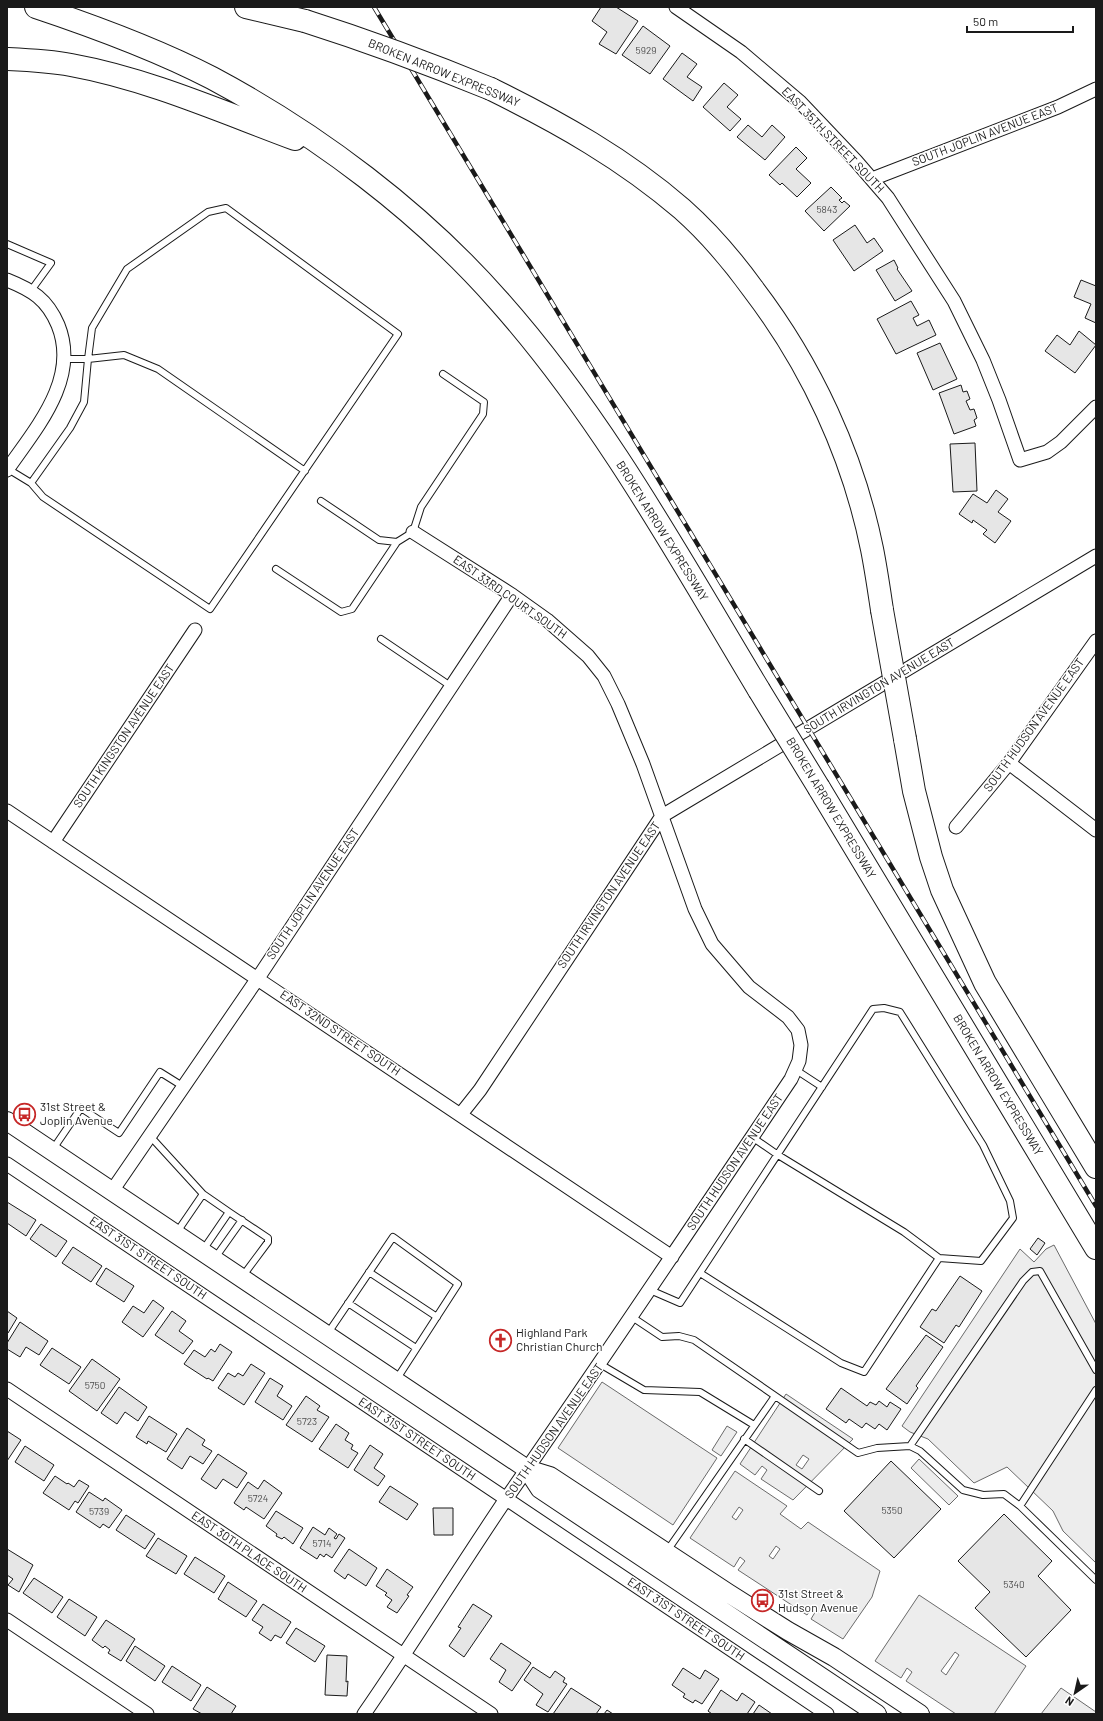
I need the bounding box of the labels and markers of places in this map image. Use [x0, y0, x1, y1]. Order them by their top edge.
place label: 31st Street & Joplin Avenue [40, 1099, 113, 1127]
bus stop icon: 31st Street & Joplin Avenue [12, 1101, 38, 1127]
place label: Highland Park Christian Church [516, 1325, 603, 1353]
church icon: Highland Park Christian Church [487, 1327, 513, 1353]
place label: 31st Street & Hudson Avenue [778, 1586, 858, 1614]
bus stop icon: 31st Street & Hudson Avenue [750, 1588, 776, 1614]

